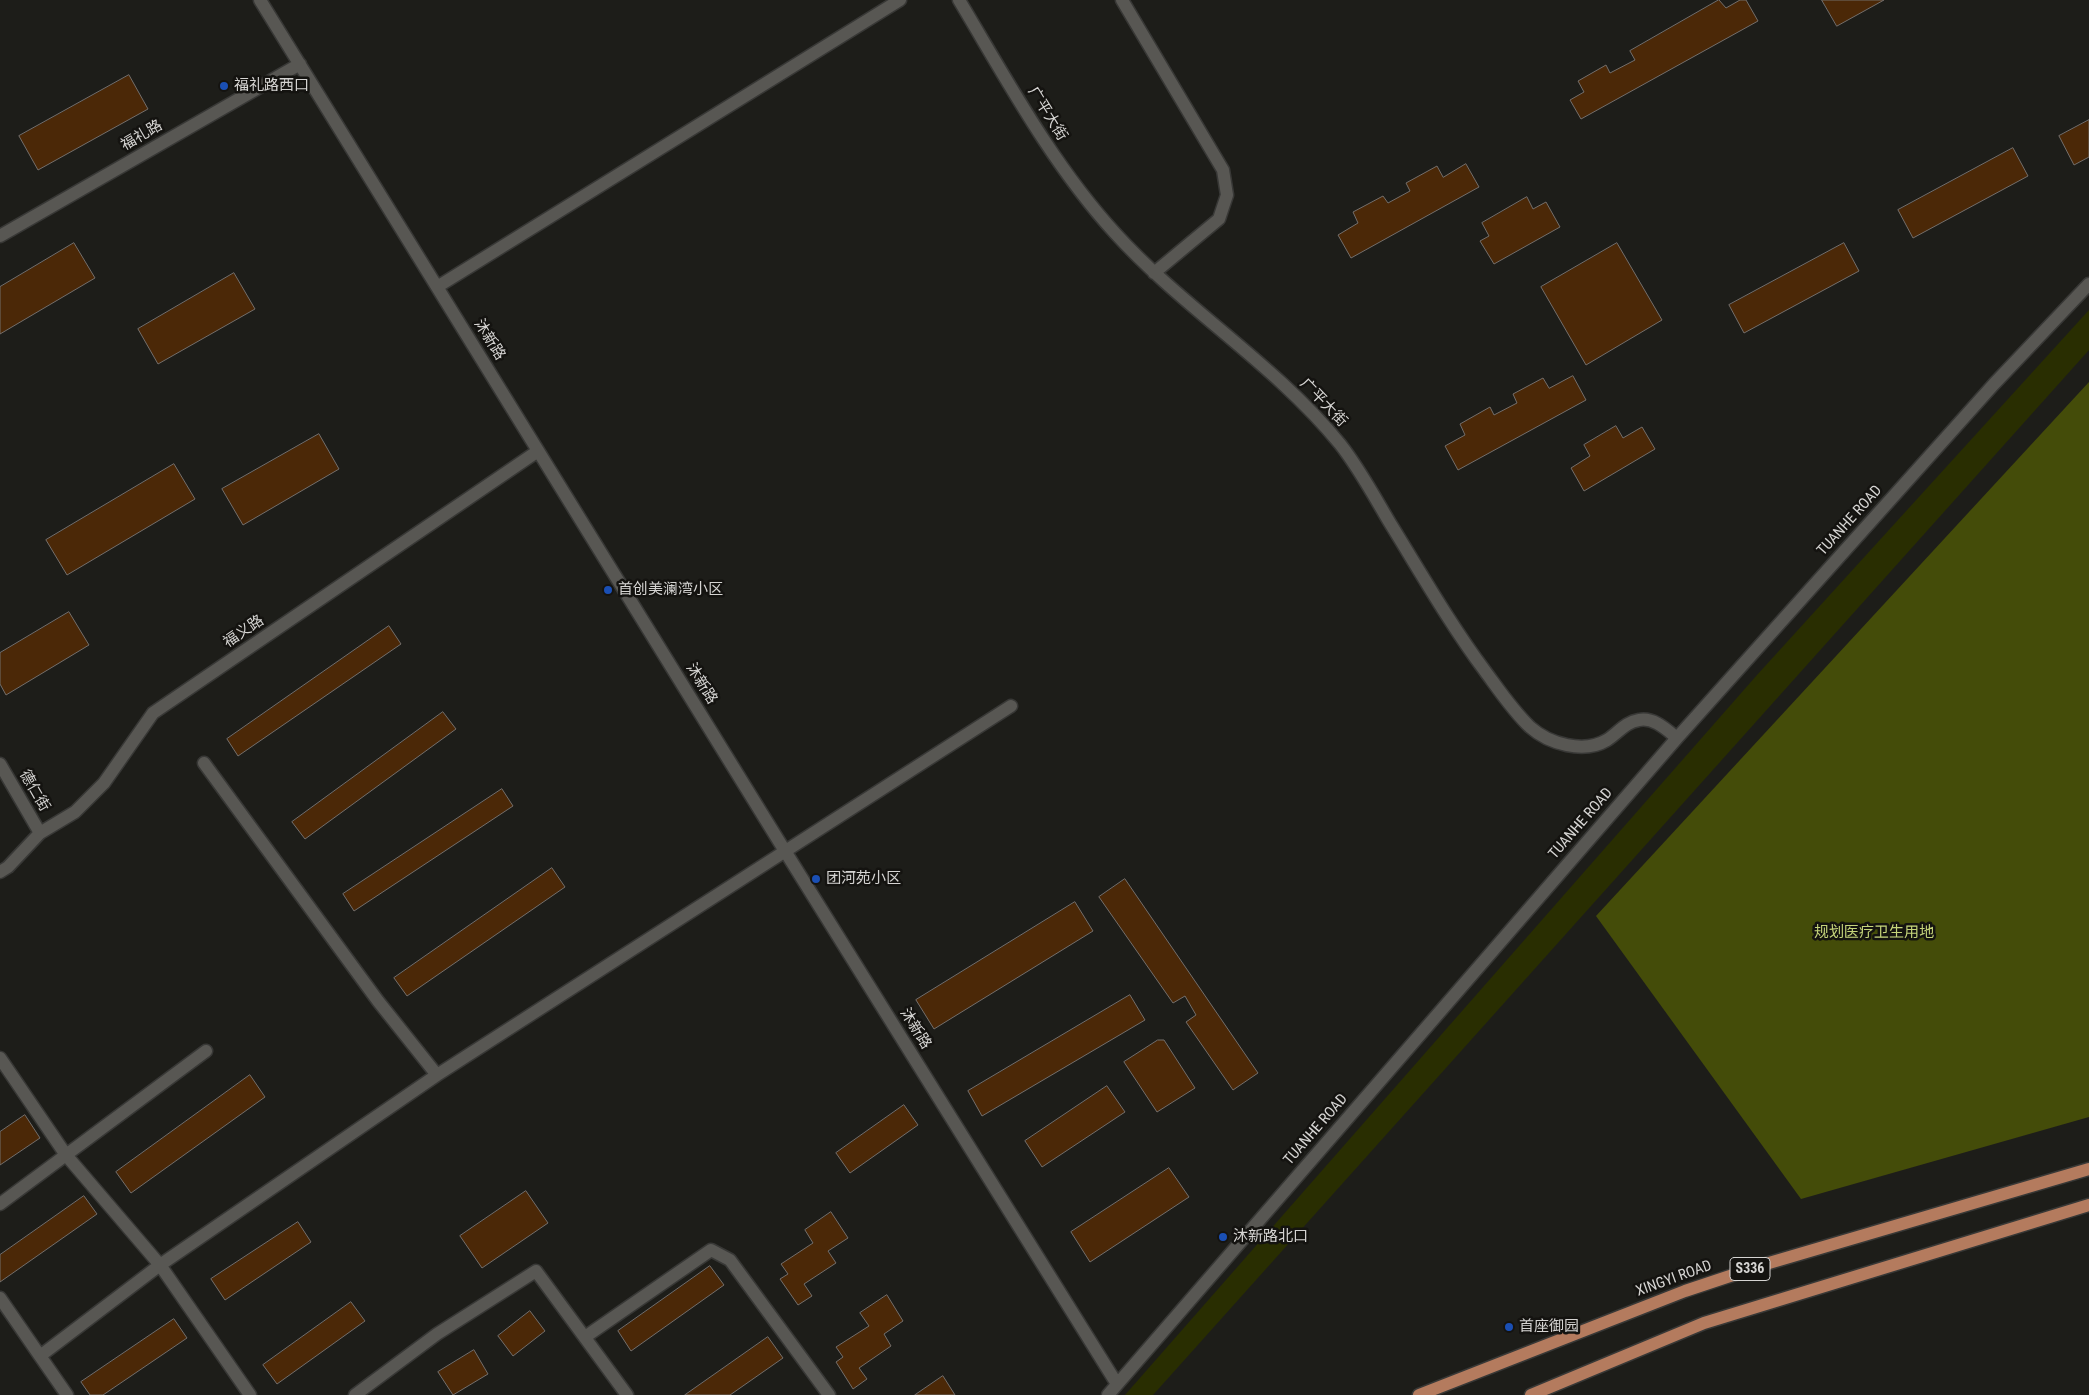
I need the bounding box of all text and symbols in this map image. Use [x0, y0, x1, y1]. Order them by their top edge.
place label: 福礼路西口 [234, 77, 309, 95]
marker: 福礼路西口 [218, 80, 230, 92]
street label: 广平大街 [1023, 84, 1071, 144]
street label: 福礼路 [118, 117, 166, 155]
street label: 沐新路 [469, 316, 509, 364]
street label: 广平大街 [1296, 375, 1350, 431]
street label: TUANHE ROAD [1814, 482, 1886, 560]
place label: 首创美澜湾小区 [618, 581, 723, 599]
marker: 首创美澜湾小区 [602, 584, 614, 596]
street label: 福义路 [220, 612, 268, 652]
street label: 沐新路 [681, 660, 721, 708]
street label: 德仁街 [15, 767, 53, 815]
street label: TUANHE ROAD [1545, 785, 1617, 863]
place label: 团河苑小区 [826, 870, 901, 888]
marker: 团河苑小区 [810, 873, 822, 885]
park label: 规划医疗卫生用地 [1814, 924, 1934, 942]
street label: 沐新路 [895, 1005, 935, 1053]
street label: TUANHE ROAD [1280, 1091, 1352, 1169]
place label: 沐新路北口 [1233, 1228, 1308, 1246]
marker: 沐新路北口 [1217, 1231, 1229, 1243]
street label: XINGYI ROAD [1634, 1257, 1714, 1301]
road number: S336 [1730, 1258, 1770, 1280]
place label: 首座御园 [1519, 1318, 1579, 1336]
marker: 首座御园 [1503, 1321, 1515, 1333]

